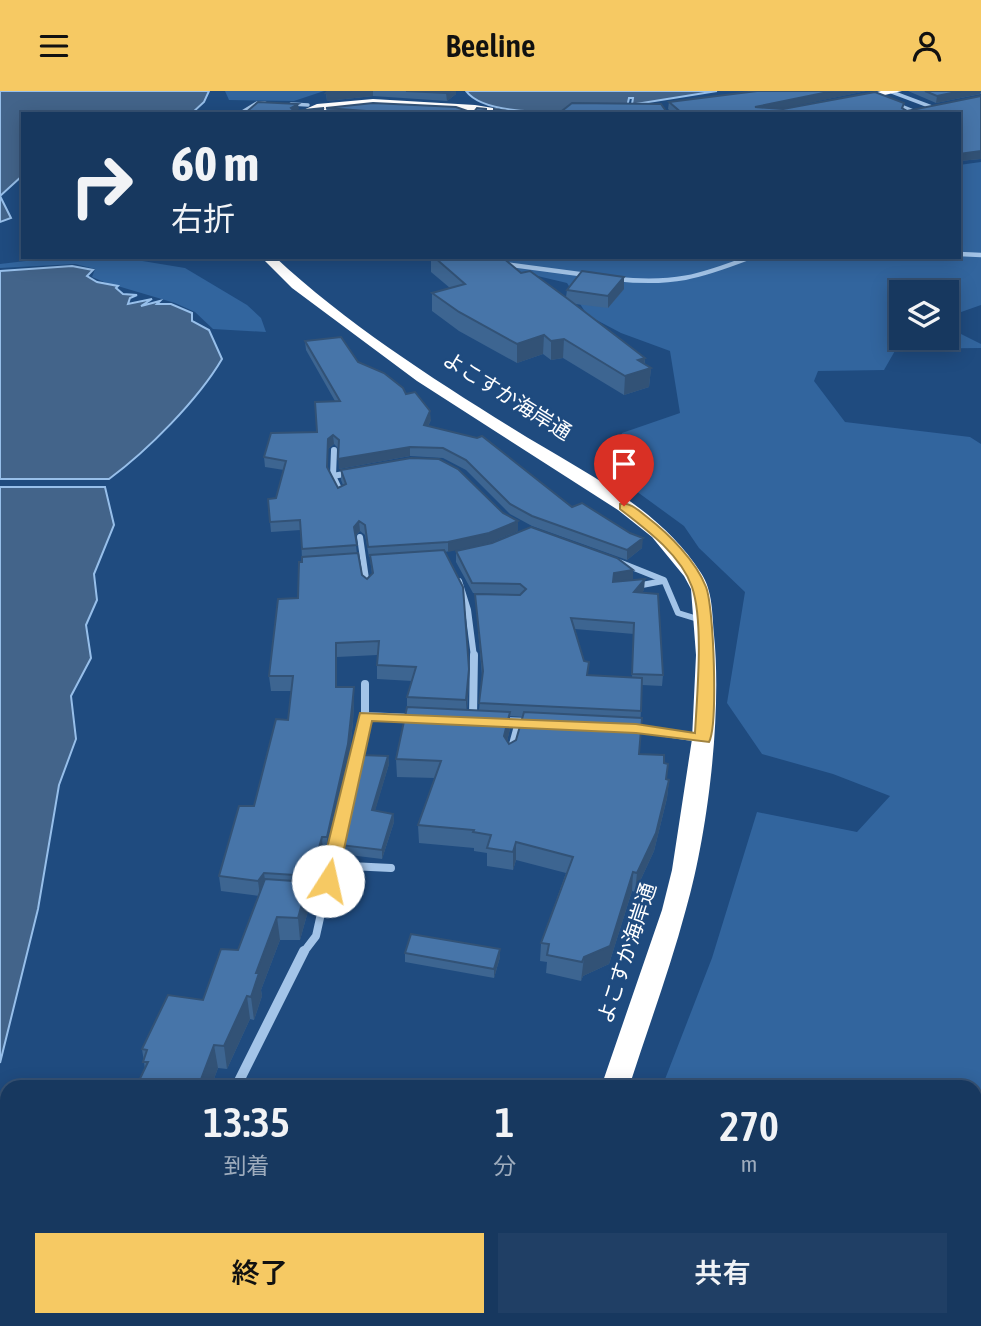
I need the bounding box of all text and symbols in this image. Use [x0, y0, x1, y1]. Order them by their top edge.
icon: menu [35, 27, 73, 65]
text: Beeline [446, 27, 535, 64]
icon: person [908, 27, 946, 65]
text: 60 m [171, 135, 259, 191]
icon: right [56, 140, 147, 231]
text: 右折 [171, 200, 235, 237]
map controls [889, 280, 959, 350]
button: layers [889, 280, 959, 350]
street label: よこすか海岸通 [439, 346, 576, 444]
pin [594, 434, 654, 506]
icon: arrive [605, 445, 643, 483]
position arrow [291, 844, 365, 918]
street label: よこすか海岸通 [592, 879, 660, 1026]
text: 13:35 [203, 1098, 290, 1146]
text: 1 [495, 1098, 514, 1146]
text: 270 [719, 1102, 779, 1150]
text: m [741, 1151, 757, 1177]
text: 到着 [224, 1153, 270, 1179]
text: 分 [493, 1153, 516, 1179]
button: 終了 [35, 1233, 484, 1313]
button: 共有 [498, 1233, 947, 1313]

